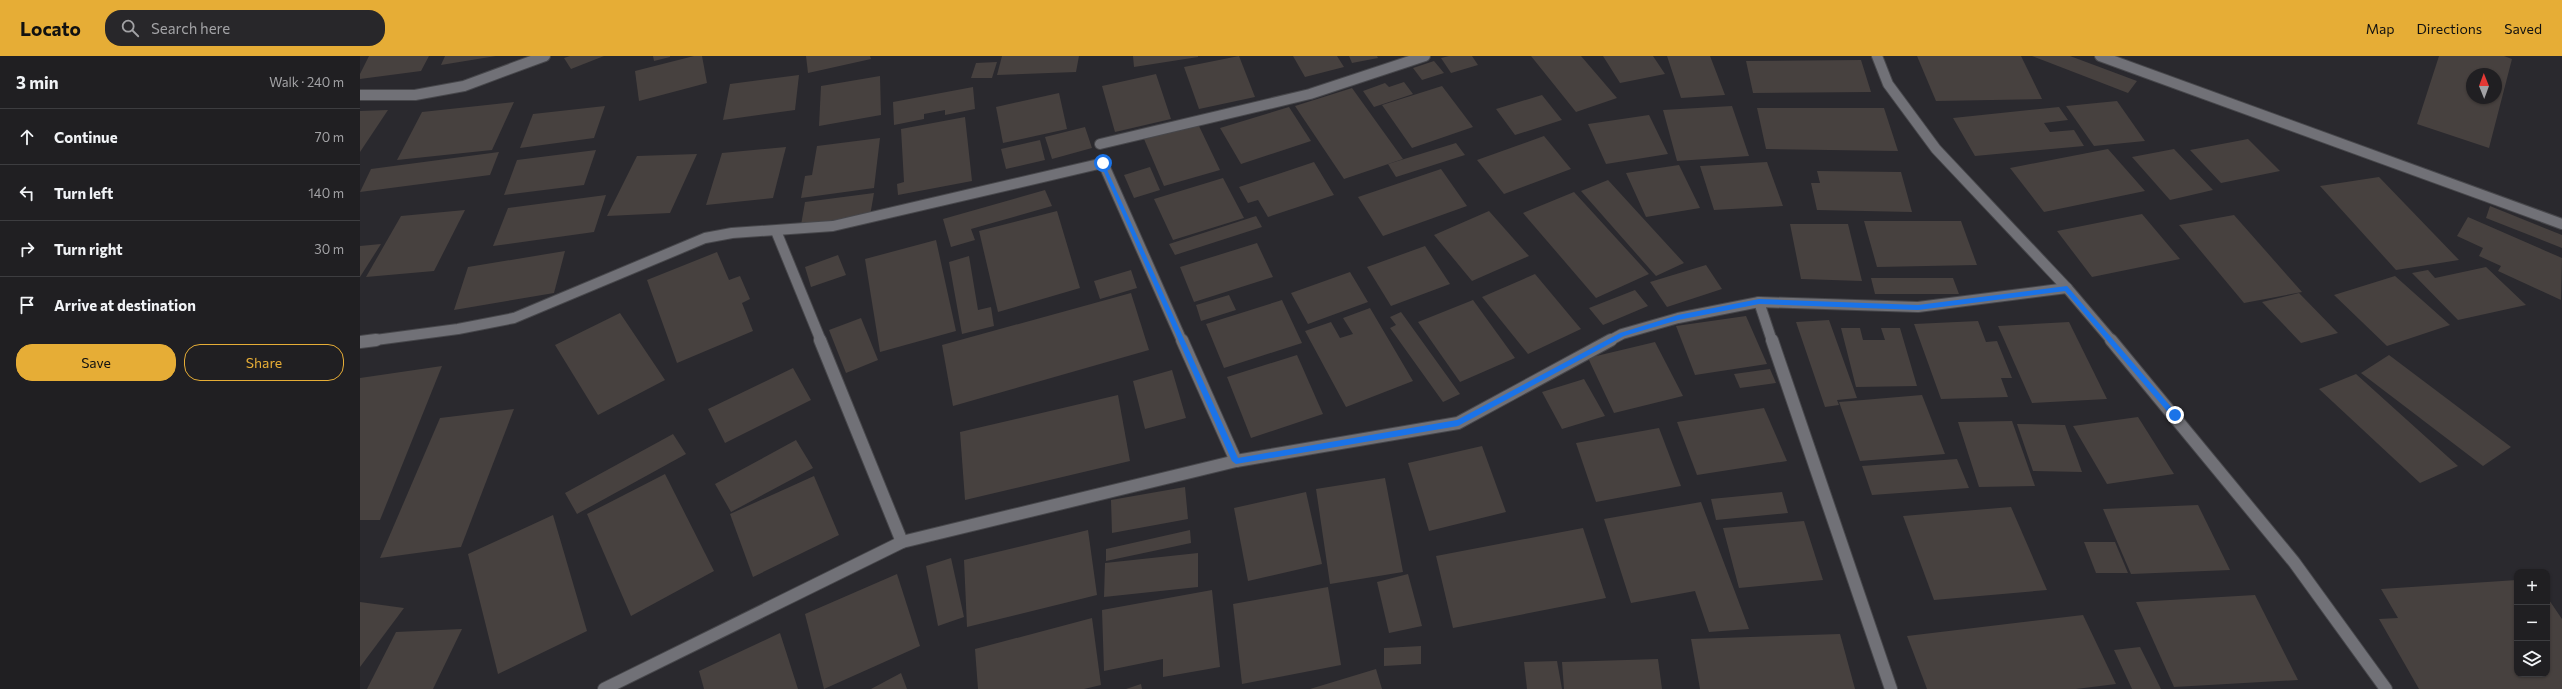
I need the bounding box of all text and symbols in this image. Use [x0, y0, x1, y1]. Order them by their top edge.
search box [105, 10, 385, 46]
text: Locato [20, 17, 81, 40]
icon: search [119, 17, 141, 39]
text: Search here [151, 19, 230, 37]
text: Map [2366, 20, 2395, 37]
text: Directions [2417, 20, 2482, 37]
text: Saved [2504, 20, 2542, 37]
north arrow [2466, 68, 2502, 104]
text: 3 min [16, 72, 59, 93]
text: Walk · 240 m [269, 74, 344, 90]
icon: ahead [16, 126, 38, 148]
text: Continue [54, 128, 118, 146]
text: 70 m [315, 129, 344, 145]
route start [1094, 154, 1112, 172]
icon: left [16, 182, 38, 204]
text: Turn left [54, 184, 113, 202]
text: 140 m [308, 185, 344, 201]
icon: right [16, 238, 38, 260]
text: Turn right [54, 240, 123, 258]
text: 30 m [314, 241, 344, 257]
icon: arrive [16, 294, 38, 316]
text: Arrive at destination [54, 296, 196, 314]
button: Save [16, 344, 176, 381]
button: Share [184, 344, 344, 381]
route end [2166, 406, 2184, 424]
map controls [2514, 569, 2550, 677]
button: + [2514, 569, 2550, 605]
button: − [2514, 605, 2550, 641]
button: layers [2514, 641, 2550, 677]

